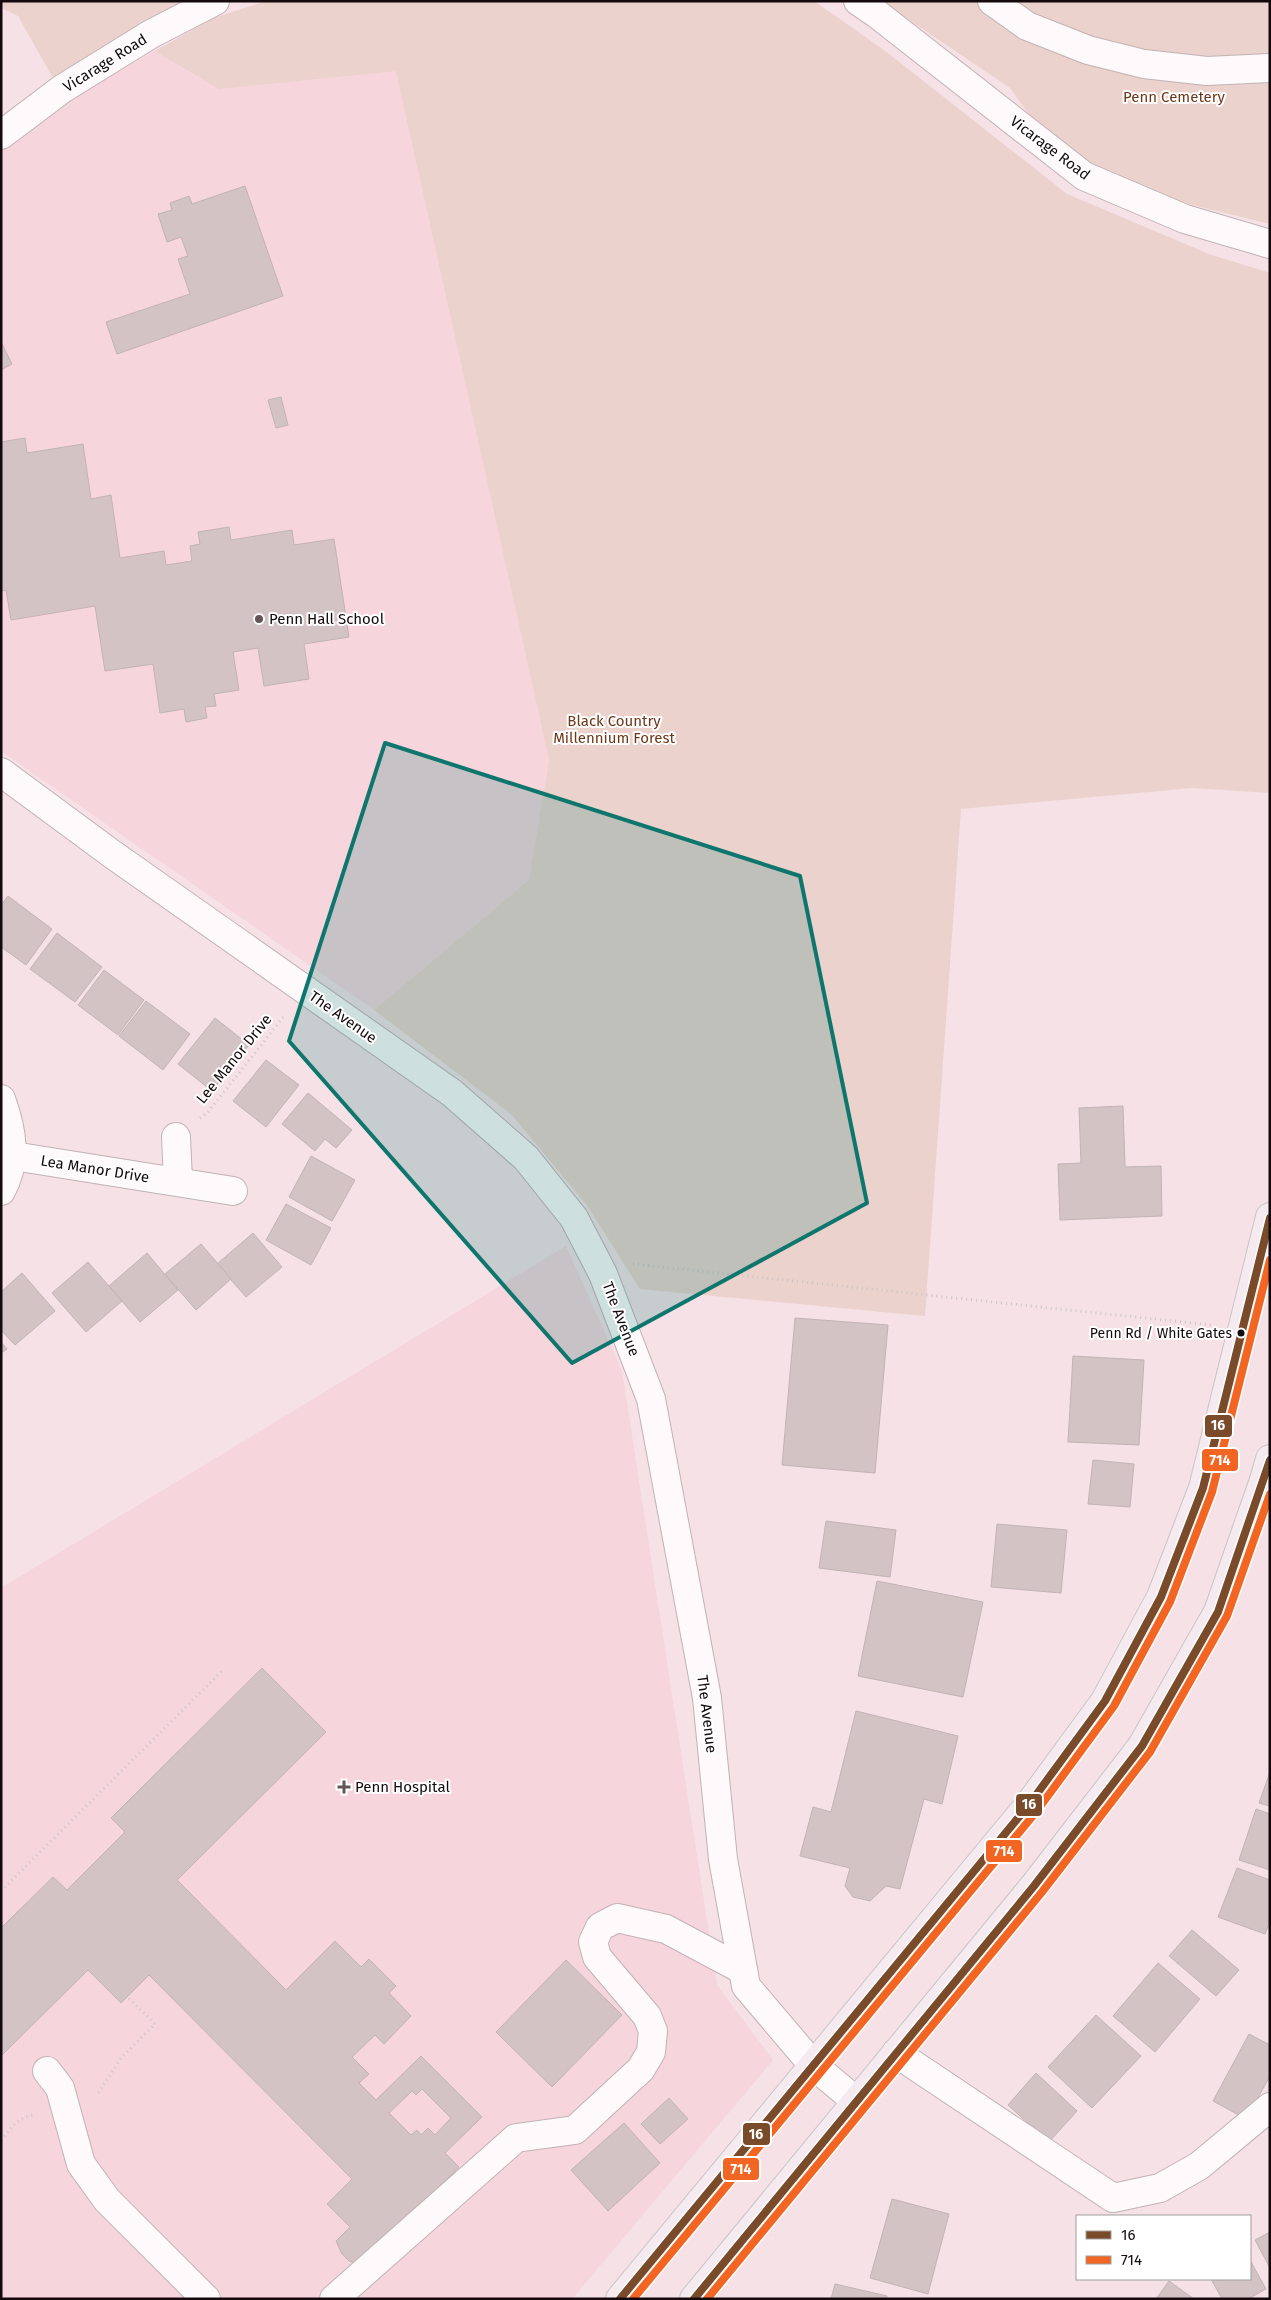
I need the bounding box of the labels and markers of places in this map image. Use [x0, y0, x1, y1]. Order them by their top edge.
place label: Penn Hall School [269, 610, 385, 628]
marker: Penn Hall School [253, 613, 265, 625]
place label: Penn Rd / White Gates [1090, 1325, 1232, 1342]
marker: Penn Rd / White Gates [1236, 1328, 1246, 1338]
place label: Penn Hospital [355, 1778, 450, 1796]
marker: Penn Hospital [337, 1780, 351, 1794]

